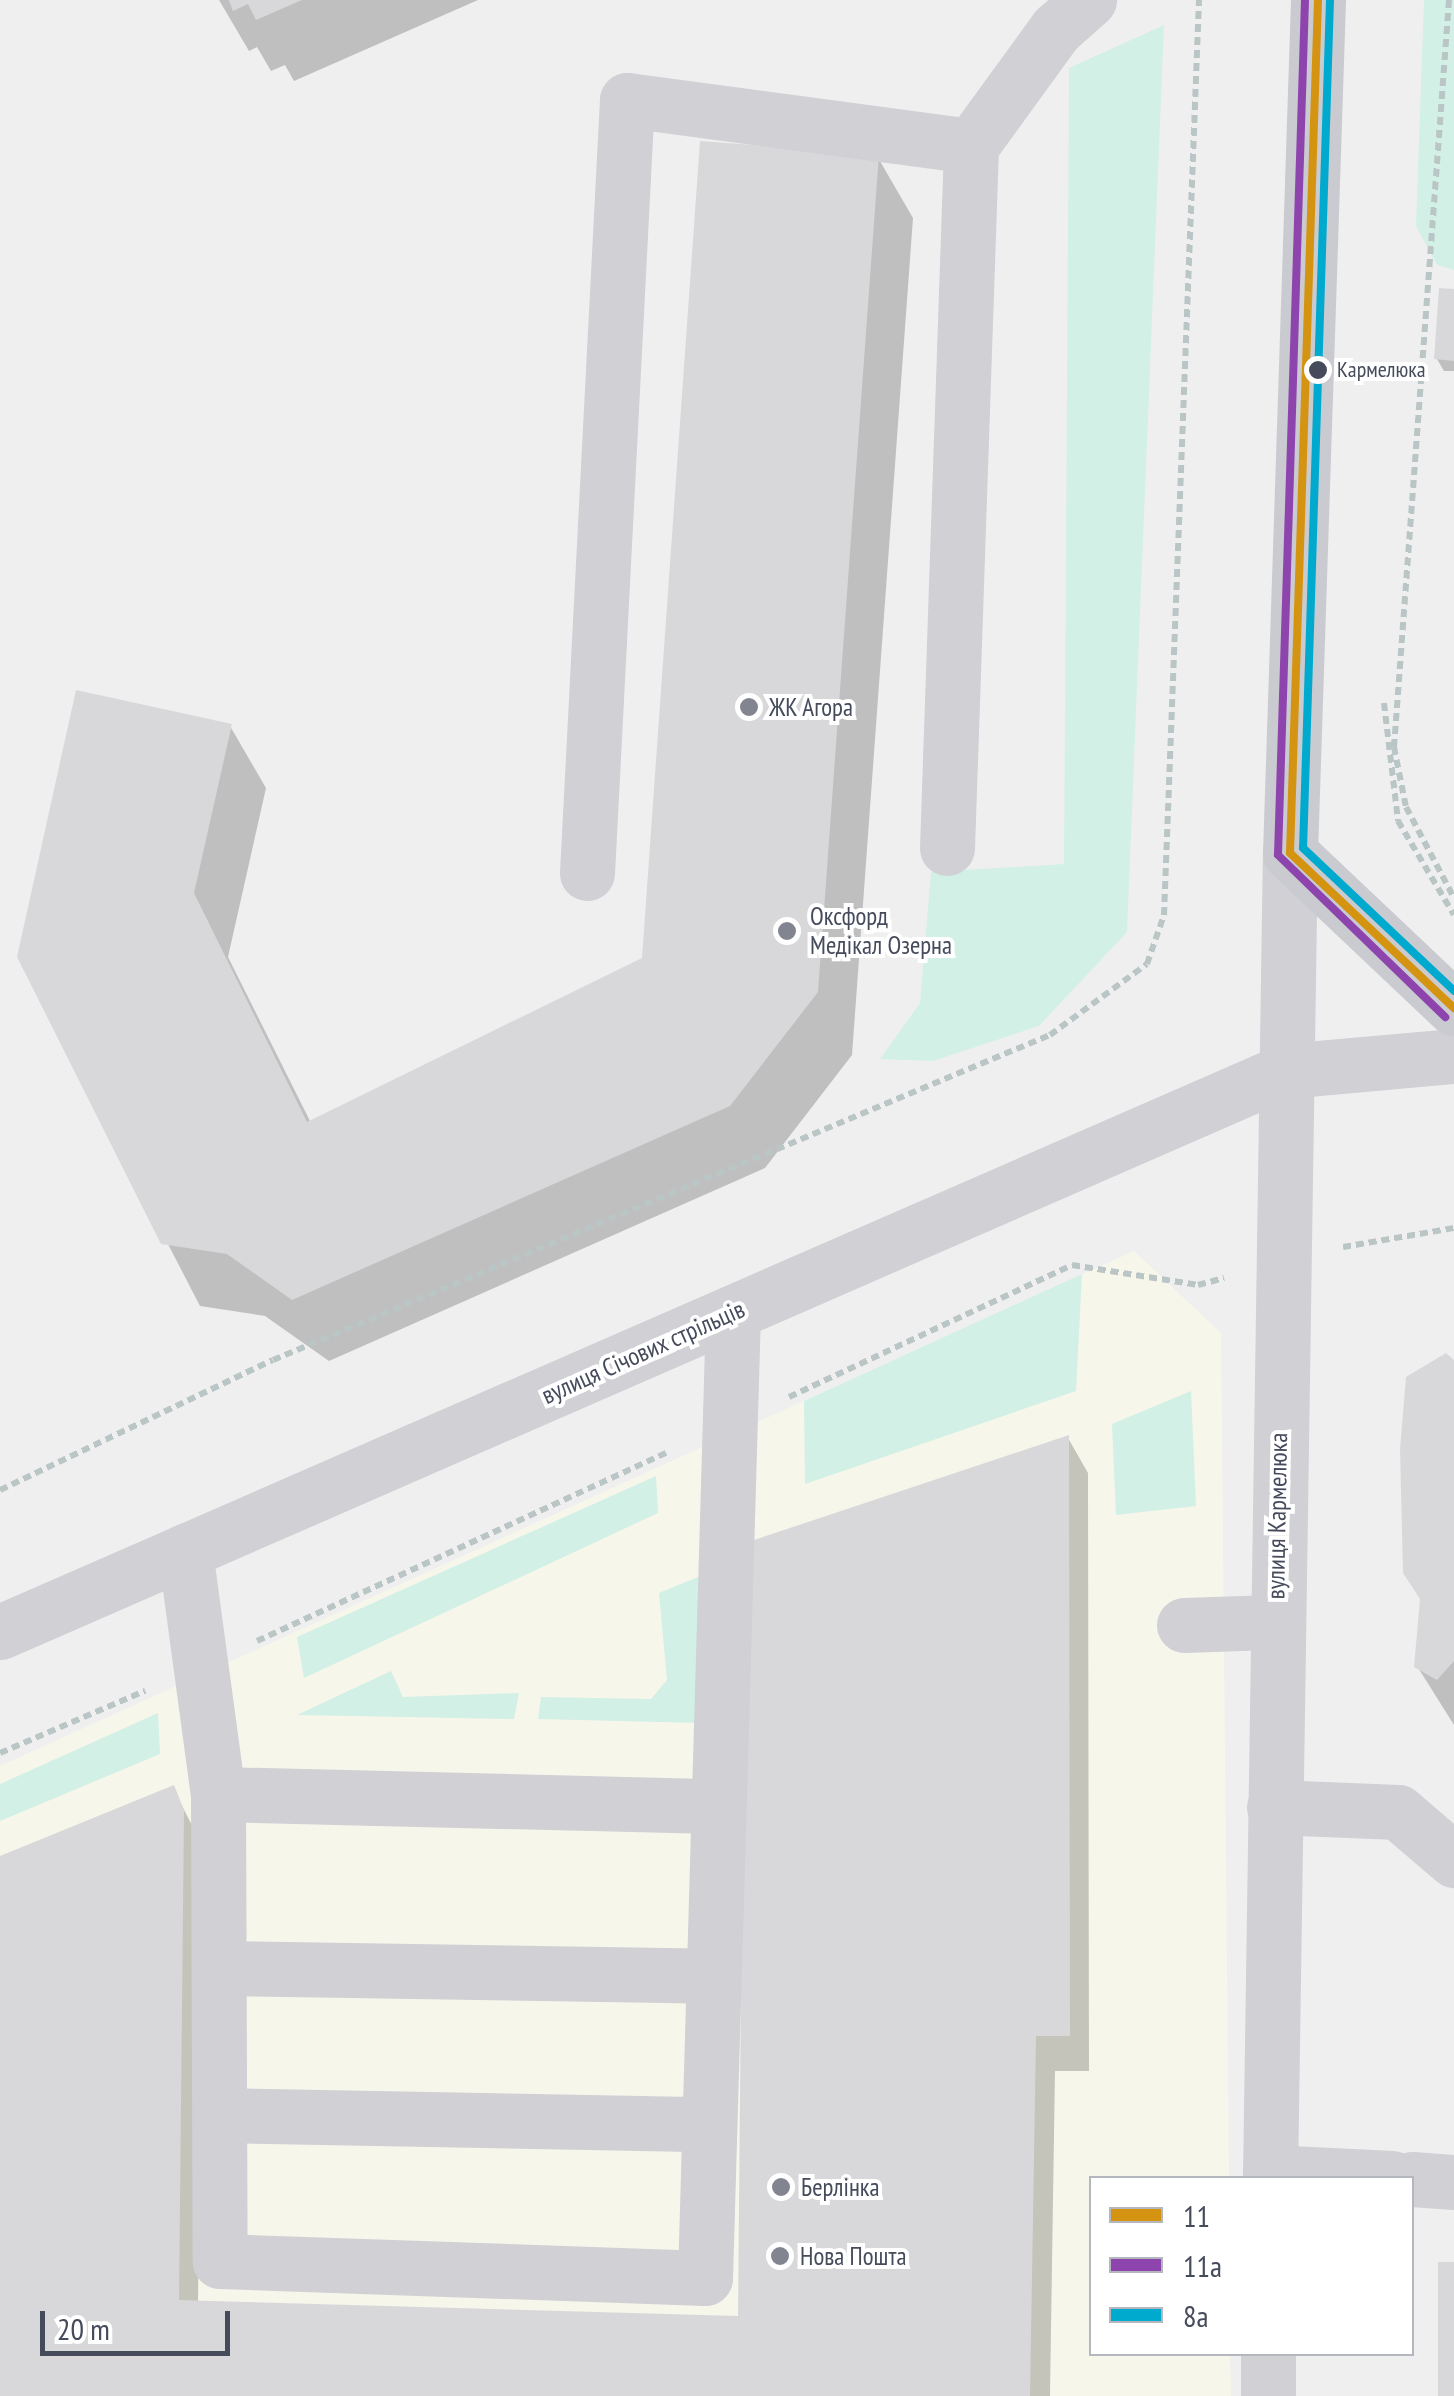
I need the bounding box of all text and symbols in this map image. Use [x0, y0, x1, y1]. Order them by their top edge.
place label: Кармелюка [1337, 357, 1425, 383]
marker: Кармелюка [1308, 360, 1328, 380]
place label: ЖК Агора [769, 692, 854, 722]
marker: ЖК Агора [738, 696, 760, 718]
place label: Оксфорд Медікал Озерна [810, 902, 952, 961]
marker: Оксфорд Медікал Озерна [774, 918, 800, 944]
street label: вулиця Січових стрільців [537, 1294, 749, 1410]
street label: вулиця Кармелюка [1261, 1432, 1293, 1600]
place label: Берлінка [801, 2172, 879, 2202]
marker: Берлінка [770, 2176, 792, 2198]
legend [1089, 2176, 1414, 2356]
text: 11 [1183, 2196, 1210, 2235]
place label: Нова Пошта [800, 2241, 906, 2271]
marker: Нова Пошта [769, 2245, 791, 2267]
text: 11а [1183, 2246, 1222, 2285]
scale bar [45, 2291, 235, 2353]
text: 8а [1183, 2296, 1209, 2335]
text: 20 m [57, 2309, 110, 2348]

